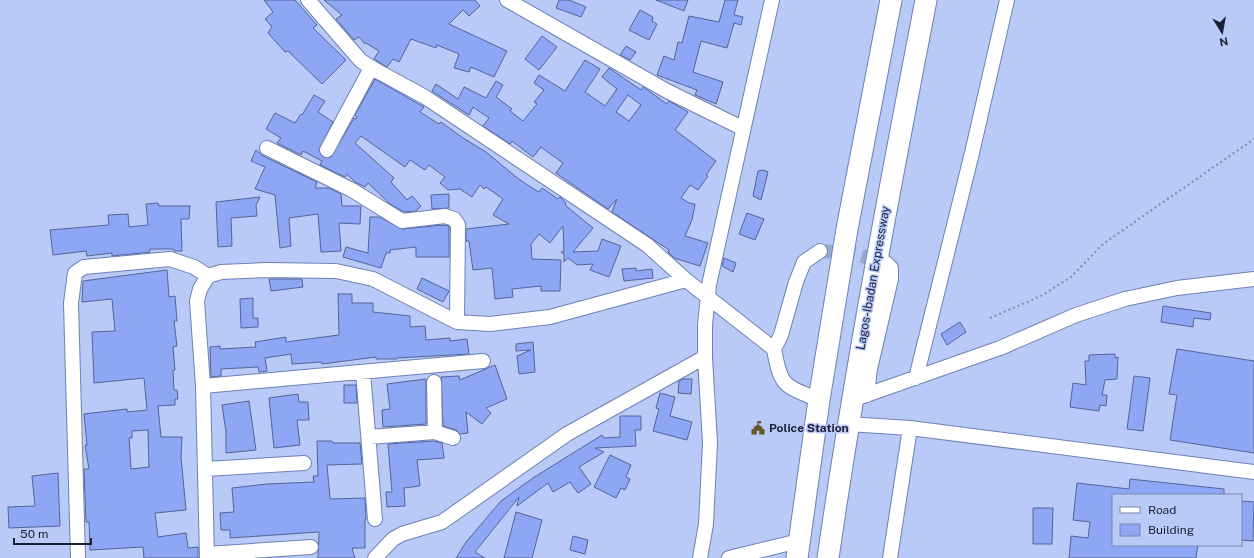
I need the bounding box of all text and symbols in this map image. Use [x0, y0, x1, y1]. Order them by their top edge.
north arrow [1202, 12, 1242, 52]
text: N [1219, 35, 1229, 49]
street label: Lagos-Ibadan Expressway [853, 204, 893, 351]
public building icon: Police Station [750, 420, 766, 436]
place label: Police Station [769, 421, 849, 435]
legend [1112, 494, 1242, 546]
text: Road [1148, 503, 1176, 517]
scale bar [14, 520, 91, 546]
text: Building [1148, 523, 1194, 537]
text: 50 m [20, 527, 48, 541]

